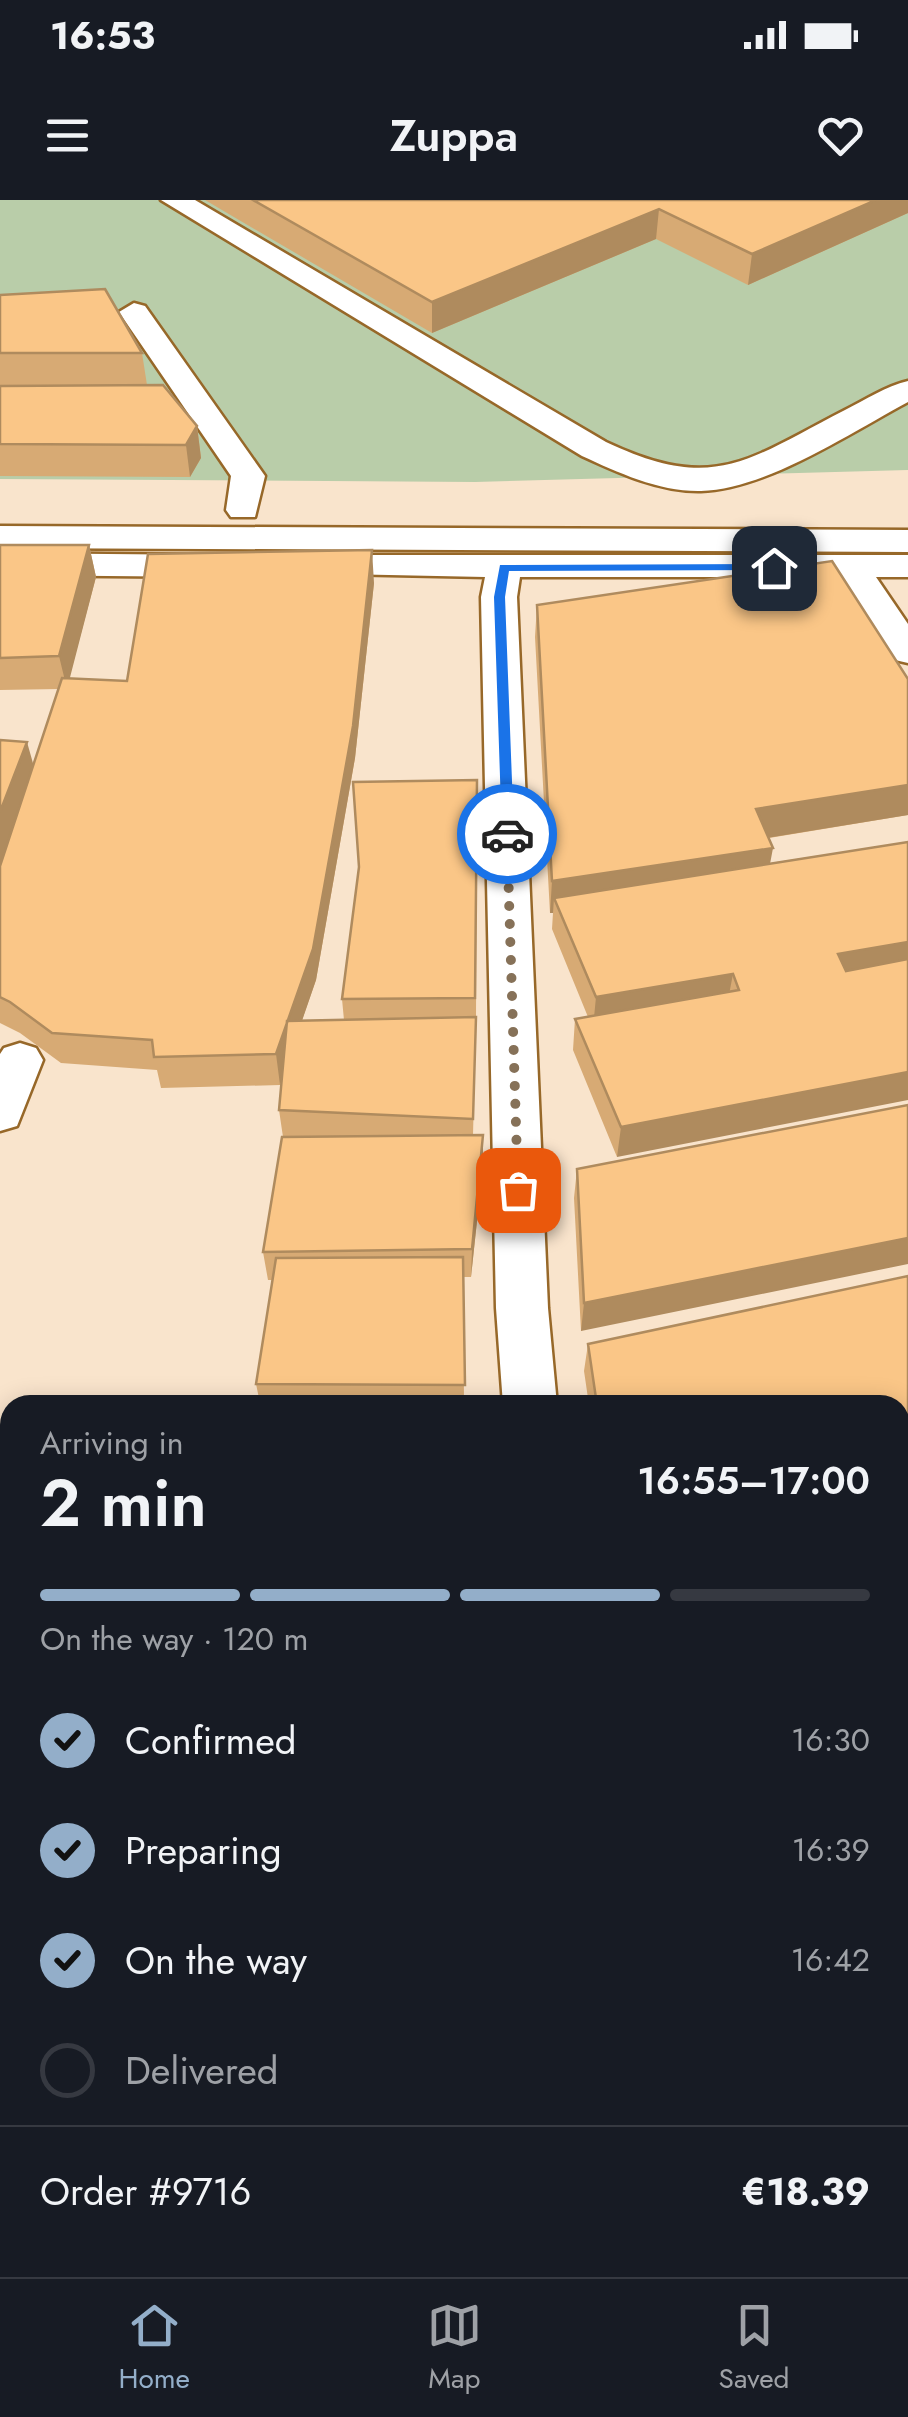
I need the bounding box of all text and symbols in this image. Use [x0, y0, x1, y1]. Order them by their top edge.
text: 16:53 [50, 8, 155, 63]
text: Zuppa [390, 103, 518, 168]
icon: menu [40, 108, 95, 163]
icon: heart [813, 108, 868, 163]
pin [732, 526, 817, 611]
icon: home [747, 541, 802, 596]
courier [457, 784, 557, 884]
icon: car [480, 807, 535, 862]
pin [476, 1148, 561, 1233]
icon: bag [491, 1163, 546, 1218]
text: Arriving in [40, 1420, 184, 1466]
text: 16:55–17:00 [637, 1453, 870, 1508]
text: 2 min [40, 1456, 207, 1550]
text: On the way · 120 m [40, 1616, 308, 1662]
icon: check [40, 1713, 95, 1768]
text: Confirmed [125, 1713, 296, 1768]
text: 16:30 [791, 1717, 870, 1763]
icon: check [40, 1823, 95, 1878]
text: Preparing [125, 1823, 282, 1878]
text: 16:39 [792, 1827, 870, 1873]
icon: check [40, 1933, 95, 1988]
text: On the way [125, 1933, 307, 1988]
text: 16:42 [791, 1937, 870, 1983]
text: Delivered [125, 2043, 278, 2098]
text: Order #9716 [40, 2164, 251, 2219]
text: €18.39 [741, 2164, 870, 2219]
tab: Home [118, 2298, 190, 2399]
tab: Map [427, 2298, 482, 2399]
tab: Saved [719, 2298, 790, 2399]

